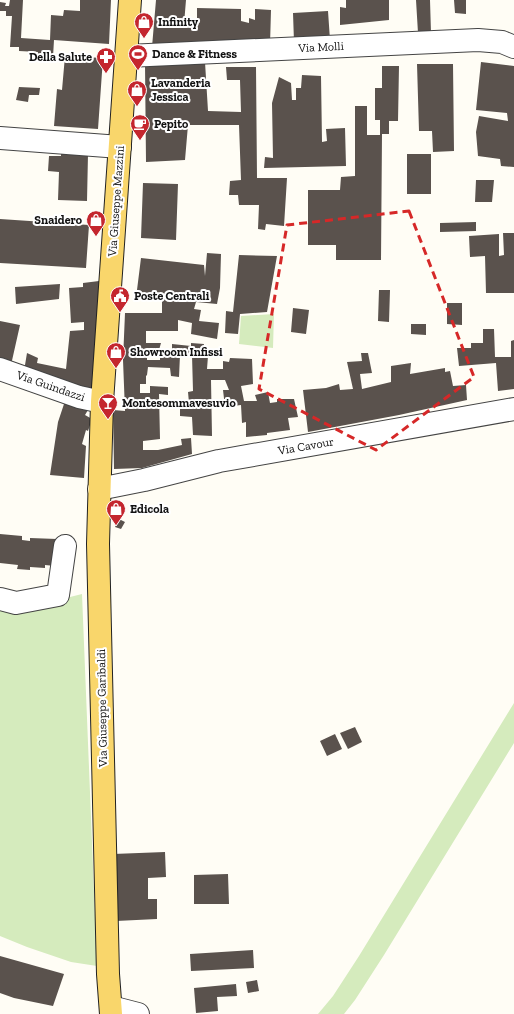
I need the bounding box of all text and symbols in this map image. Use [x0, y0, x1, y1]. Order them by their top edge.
shop icon: Infinity [133, 11, 155, 39]
place label: Infinity [158, 15, 199, 29]
street label: Via Molli [297, 39, 345, 55]
sports icon: Dance & Fitness [127, 43, 149, 71]
pharmacy icon: Della Salute [95, 46, 117, 74]
place label: Dance & Fitness [152, 47, 238, 61]
place label: Della Salute [29, 50, 92, 64]
place label: Lavanderia Jessica [151, 76, 211, 104]
shop icon: Lavanderia Jessica [126, 79, 148, 107]
cafe icon: Pepito [129, 113, 151, 141]
place label: Pepito [154, 117, 189, 131]
street label: Via Giuseppe Mazzini [105, 144, 127, 258]
shop icon: Snaidero [85, 209, 107, 237]
place label: Snaidero [34, 213, 83, 227]
public building icon: Poste Centrali [109, 285, 131, 313]
place label: Poste Centrali [134, 289, 210, 303]
shop icon: Showroom Infissi [105, 341, 127, 369]
place label: Showroom Infissi [130, 345, 223, 359]
street label: Via Guindazzi [14, 367, 88, 404]
bar icon: Montesommavesuvio [97, 392, 119, 420]
place label: Montesommavesuvio [122, 396, 236, 410]
street label: Via Cavour [276, 434, 335, 458]
shop icon: Edicola [105, 498, 127, 526]
place label: Edicola [130, 502, 169, 516]
street label: Via Giuseppe Garibaldi [94, 648, 110, 768]

